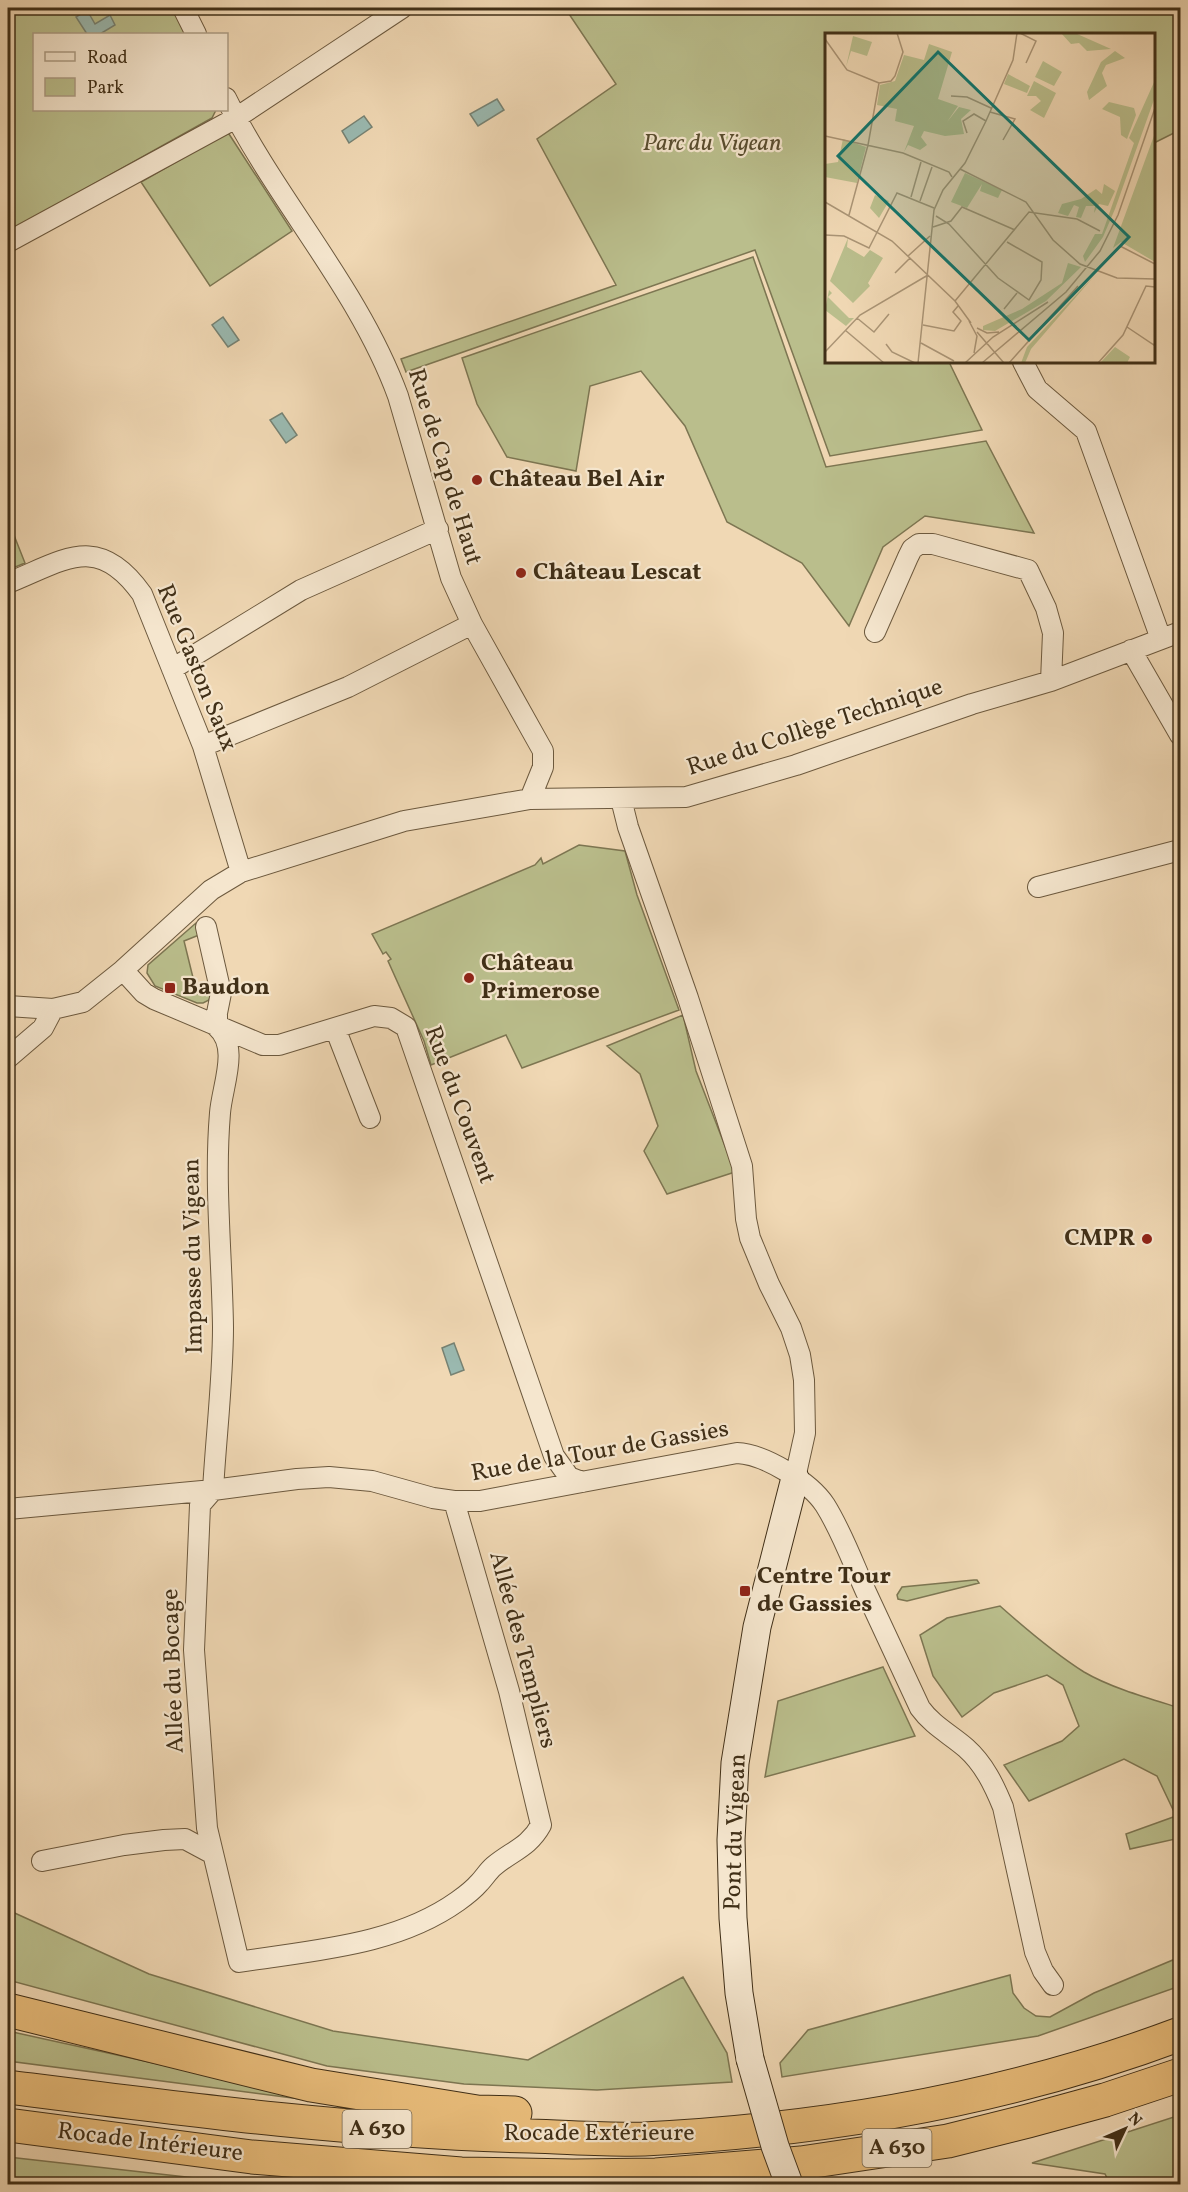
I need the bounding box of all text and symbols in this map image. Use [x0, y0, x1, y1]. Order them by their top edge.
legend [33, 33, 228, 111]
inset map [825, 33, 1155, 363]
text: Road [87, 46, 128, 71]
text: Park [87, 76, 124, 101]
park label: Parc du Vigean [643, 127, 781, 161]
street label: Rue de Cap de Haut [398, 365, 490, 569]
place label: Château Bel Air [489, 463, 665, 497]
marker: Château Bel Air [470, 473, 484, 487]
place label: Château Lescat [533, 556, 701, 590]
marker: Château Lescat [514, 566, 528, 580]
street label: Rue Gaston Saux [147, 579, 245, 757]
street label: Rue du Collège Technique [683, 671, 947, 785]
place label: Château Primerose [481, 947, 600, 1009]
place label: Baudon [182, 971, 270, 1005]
marker: Château Primerose [462, 971, 476, 985]
marker: Baudon [163, 981, 177, 995]
street label: Rue du Couvent [415, 1021, 503, 1189]
street label: Impasse du Vigean [175, 1158, 213, 1354]
place label: CMPR [1064, 1222, 1135, 1256]
marker: CMPR [1140, 1232, 1154, 1246]
street label: Rue de la Tour de Gassies [468, 1413, 732, 1491]
street label: Allée des Templiers [479, 1548, 565, 1752]
place label: Centre Tour de Gassies [757, 1560, 891, 1622]
marker: Centre Tour de Gassies [738, 1584, 752, 1598]
street label: Allée du Bocage [154, 1588, 194, 1754]
street label: Pont du Vigean [716, 1753, 756, 1911]
north arrow [1095, 2099, 1155, 2159]
text: N [1122, 2108, 1147, 2132]
road number: A 630 [342, 2110, 412, 2148]
street label: Rocade Intérieure [55, 2115, 245, 2171]
street label: Rocade Extérieure [503, 2117, 695, 2151]
road number: A 630 [862, 2129, 932, 2167]

